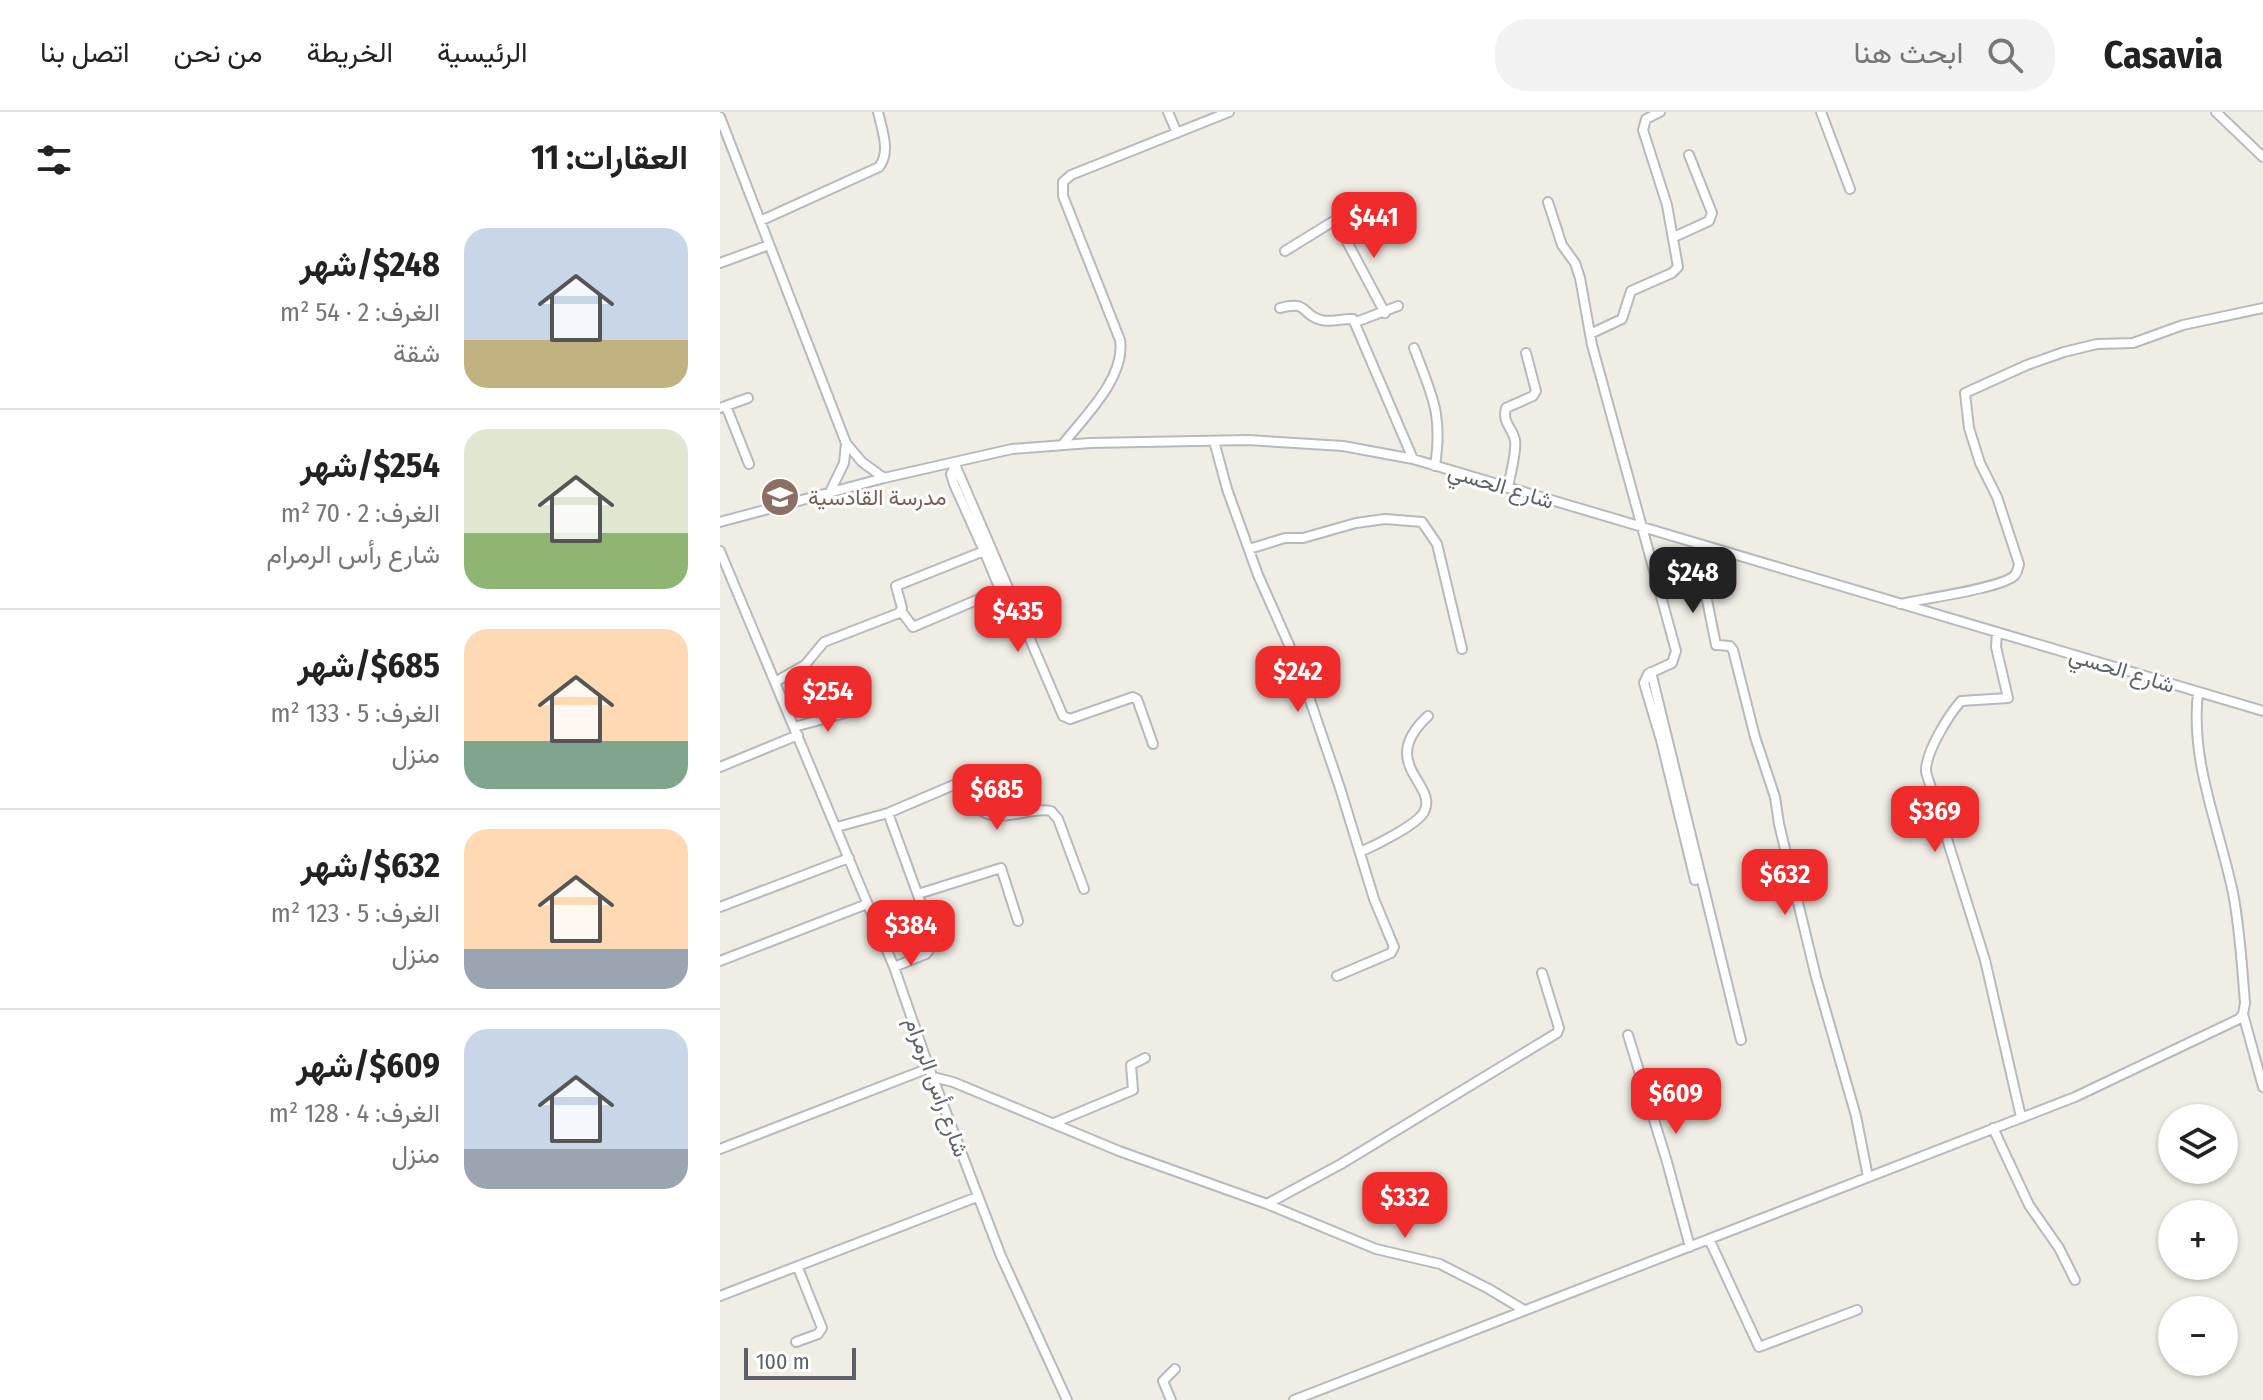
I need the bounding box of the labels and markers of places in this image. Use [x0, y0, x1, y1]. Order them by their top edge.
pin: $441 [1327, 192, 1421, 260]
school or university icon: مدرسة القادسية [759, 476, 801, 518]
place label: مدرسة القادسية [808, 484, 947, 511]
pin: $248 [1646, 547, 1740, 615]
pin: $435 [971, 586, 1065, 654]
pin: $242 [1251, 646, 1345, 714]
pin: $254 [781, 666, 875, 734]
pin: $685 [950, 764, 1044, 832]
pin: $369 [1888, 786, 1982, 854]
pin: $632 [1738, 849, 1832, 917]
pin: $384 [864, 900, 958, 968]
pin: $609 [1629, 1068, 1723, 1136]
pin: $332 [1358, 1172, 1452, 1240]

